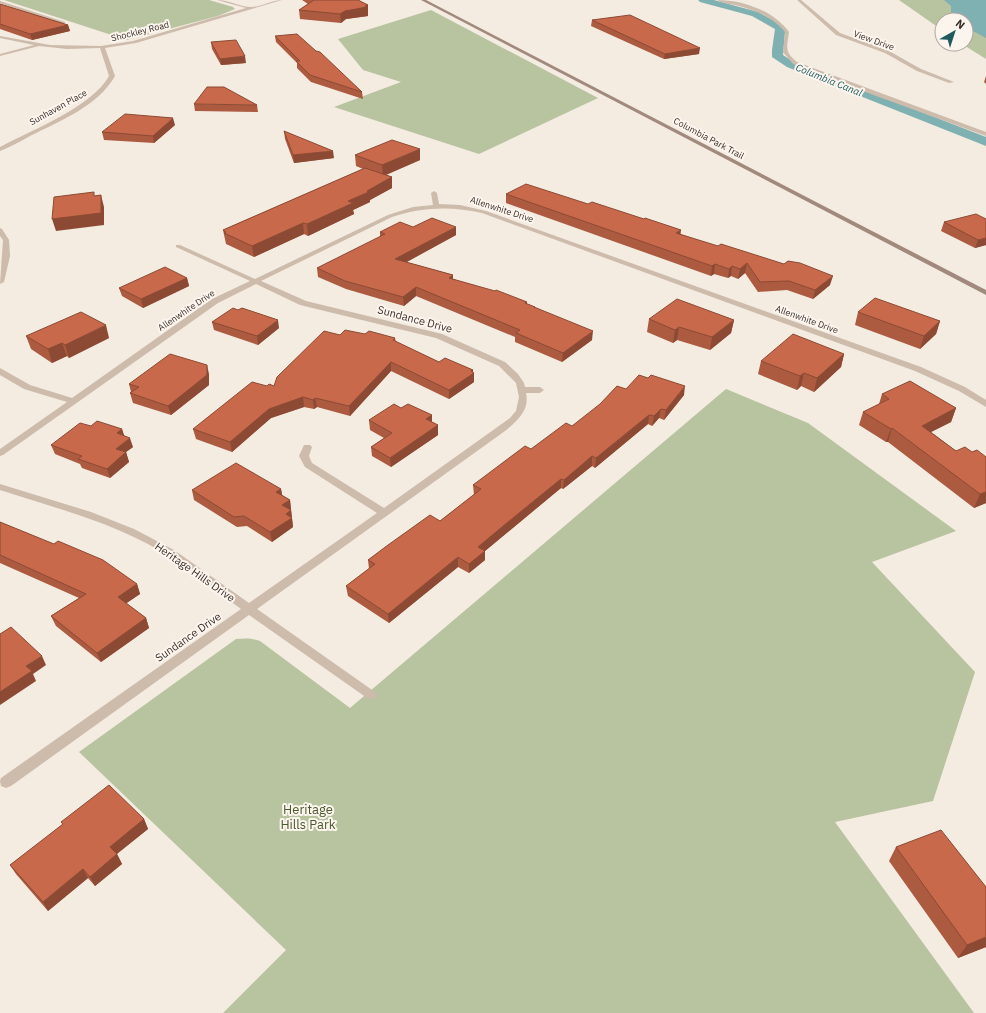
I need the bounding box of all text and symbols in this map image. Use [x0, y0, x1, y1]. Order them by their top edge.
north arrow [934, 12, 974, 52]
text: N [953, 16, 968, 32]
street label: Shockley Road [110, 18, 170, 44]
street label: View Drive [852, 28, 896, 52]
water label: Columbia Canal [794, 61, 865, 99]
street label: Sunhaven Place [27, 87, 89, 127]
street label: Columbia Park Trail [672, 115, 747, 161]
street label: Allenwhite Drive [469, 194, 535, 224]
street label: Allenwhite Drive [156, 287, 216, 333]
street label: Sundance Drive [376, 302, 454, 336]
street label: Allenwhite Drive [774, 303, 840, 335]
street label: Heritage Hills Drive [152, 539, 238, 605]
street label: Sundance Drive [152, 609, 224, 665]
park label: Heritage Hills Park [280, 801, 336, 833]

